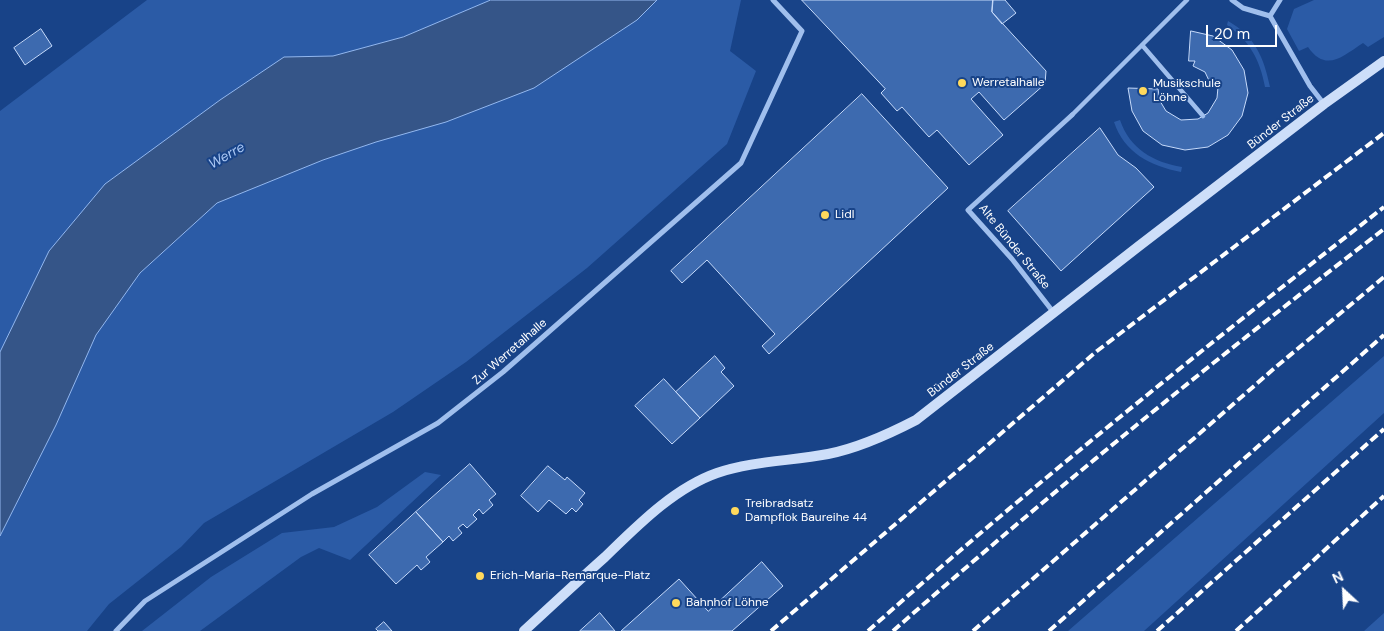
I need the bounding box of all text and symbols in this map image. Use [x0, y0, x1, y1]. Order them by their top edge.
scale bar [1209, 15, 1280, 47]
text: 20 m [1214, 24, 1250, 44]
place label: Werretalhalle [972, 76, 1045, 90]
marker: Werretalhalle [956, 77, 968, 89]
place label: Musikschule Löhne [1153, 77, 1221, 105]
marker: Musikschule Löhne [1137, 85, 1149, 97]
street label: Bünder Straße [1245, 92, 1317, 152]
water label: Werre [206, 139, 248, 173]
street label: Alte Bünder Straße [975, 202, 1053, 292]
place label: Lidl [835, 208, 854, 222]
marker: Lidl [819, 209, 831, 221]
street label: Zur Werretalhalle [470, 316, 550, 388]
street label: Bünder Straße [925, 340, 997, 400]
place label: Treibradsatz Dampflok Baureihe 44 [745, 497, 867, 525]
marker: Treibradsatz Dampflok Baureihe 44 [729, 505, 741, 517]
north arrow [1319, 566, 1369, 616]
text: N [1329, 567, 1346, 588]
place label: Erich-Maria-Remarque-Platz [490, 569, 650, 583]
marker: Erich-Maria-Remarque-Platz [474, 570, 486, 582]
place label: Bahnhof Löhne [686, 596, 769, 610]
marker: Bahnhof Löhne [670, 597, 682, 609]

